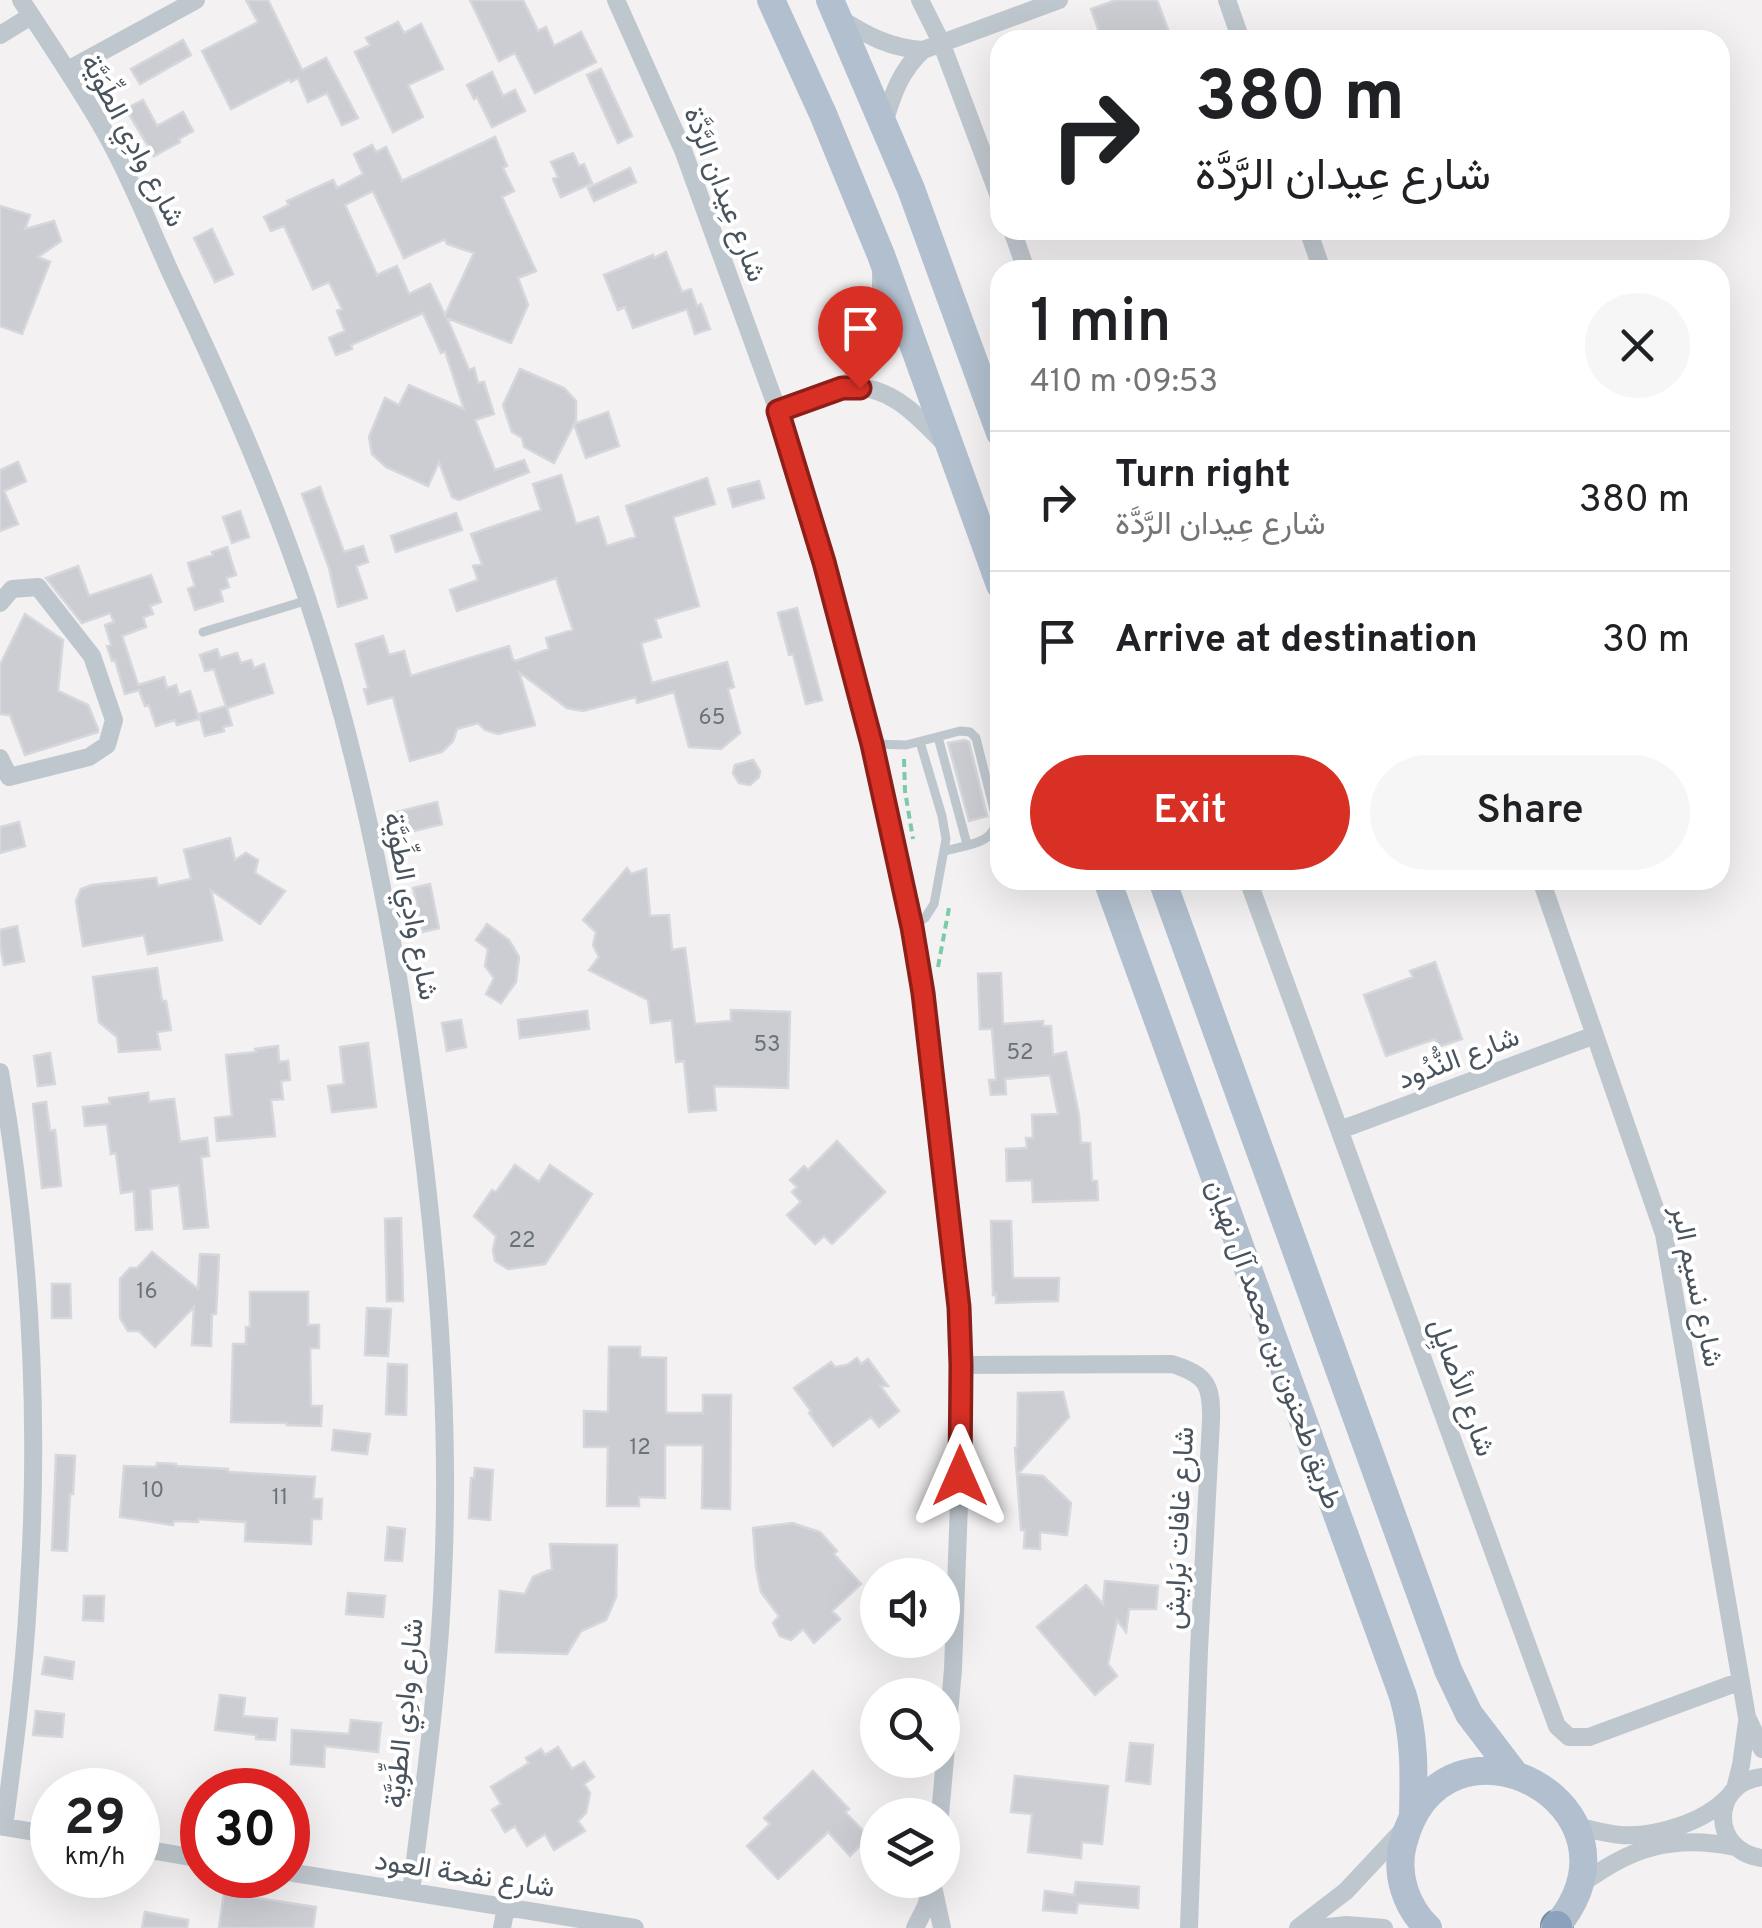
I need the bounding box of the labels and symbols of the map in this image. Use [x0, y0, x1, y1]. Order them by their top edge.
street label: شارع وادِي الطِّوَيَّة [69, 46, 196, 235]
street label: شارع عِيدان الرَّدَّة [673, 102, 774, 288]
pin [818, 286, 903, 389]
house number: 65 [699, 705, 725, 732]
street label: شارع وادِي الطِّوَيَّة [371, 809, 450, 1004]
street label: شارع النُّدُود [1392, 1016, 1525, 1099]
house number: 53 [754, 1032, 780, 1059]
house number: 52 [1006, 1040, 1034, 1067]
street label: طريق طحنون بن محمد آل نهيان [1196, 1175, 1349, 1515]
street label: شارع نسيم البر [1660, 1202, 1730, 1371]
house number: 22 [509, 1228, 535, 1255]
house number: 16 [136, 1279, 158, 1306]
street label: شارع الأصايِل [1418, 1314, 1503, 1462]
position arrow [908, 1424, 1012, 1528]
street label: شارع غافات بَرايش [1158, 1426, 1204, 1630]
house number: 12 [629, 1435, 651, 1462]
house number: 10 [142, 1478, 164, 1505]
house number: 11 [272, 1485, 288, 1512]
street label: شارع وادِي الطِّوَيَّة [373, 1616, 436, 1810]
speed limit sign: 30 [180, 1768, 310, 1898]
street label: شارع نفحة العود [372, 1844, 557, 1908]

